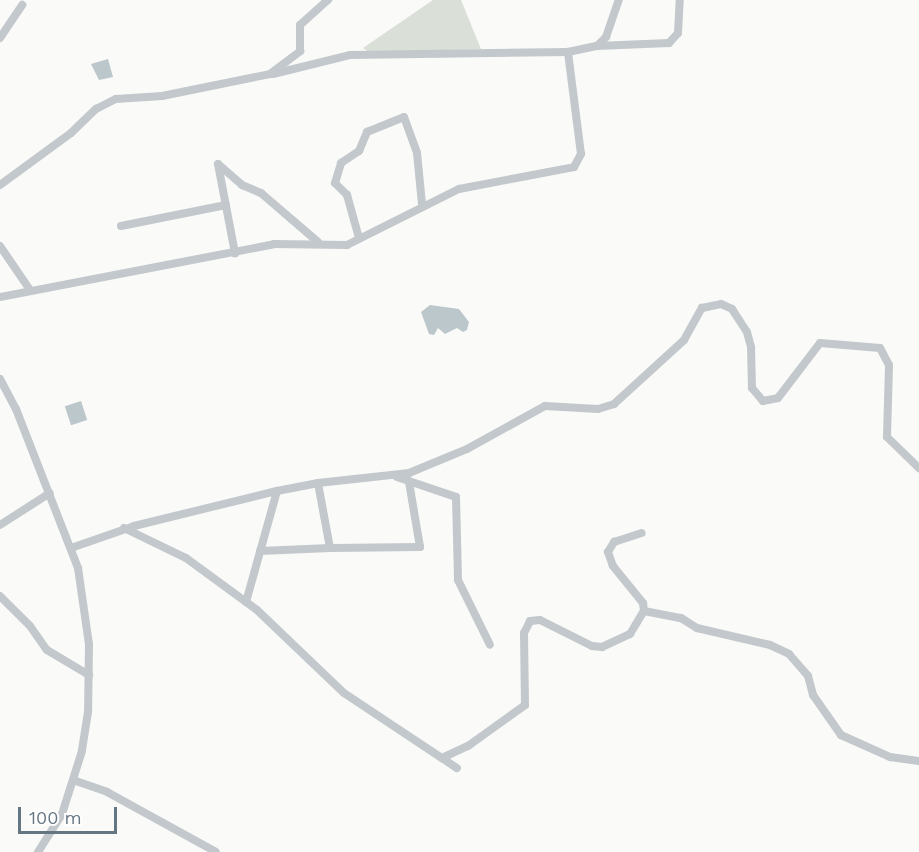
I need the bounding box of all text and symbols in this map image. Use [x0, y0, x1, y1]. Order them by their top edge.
scale bar [21, 795, 120, 833]
text: 100 m [29, 807, 82, 828]

